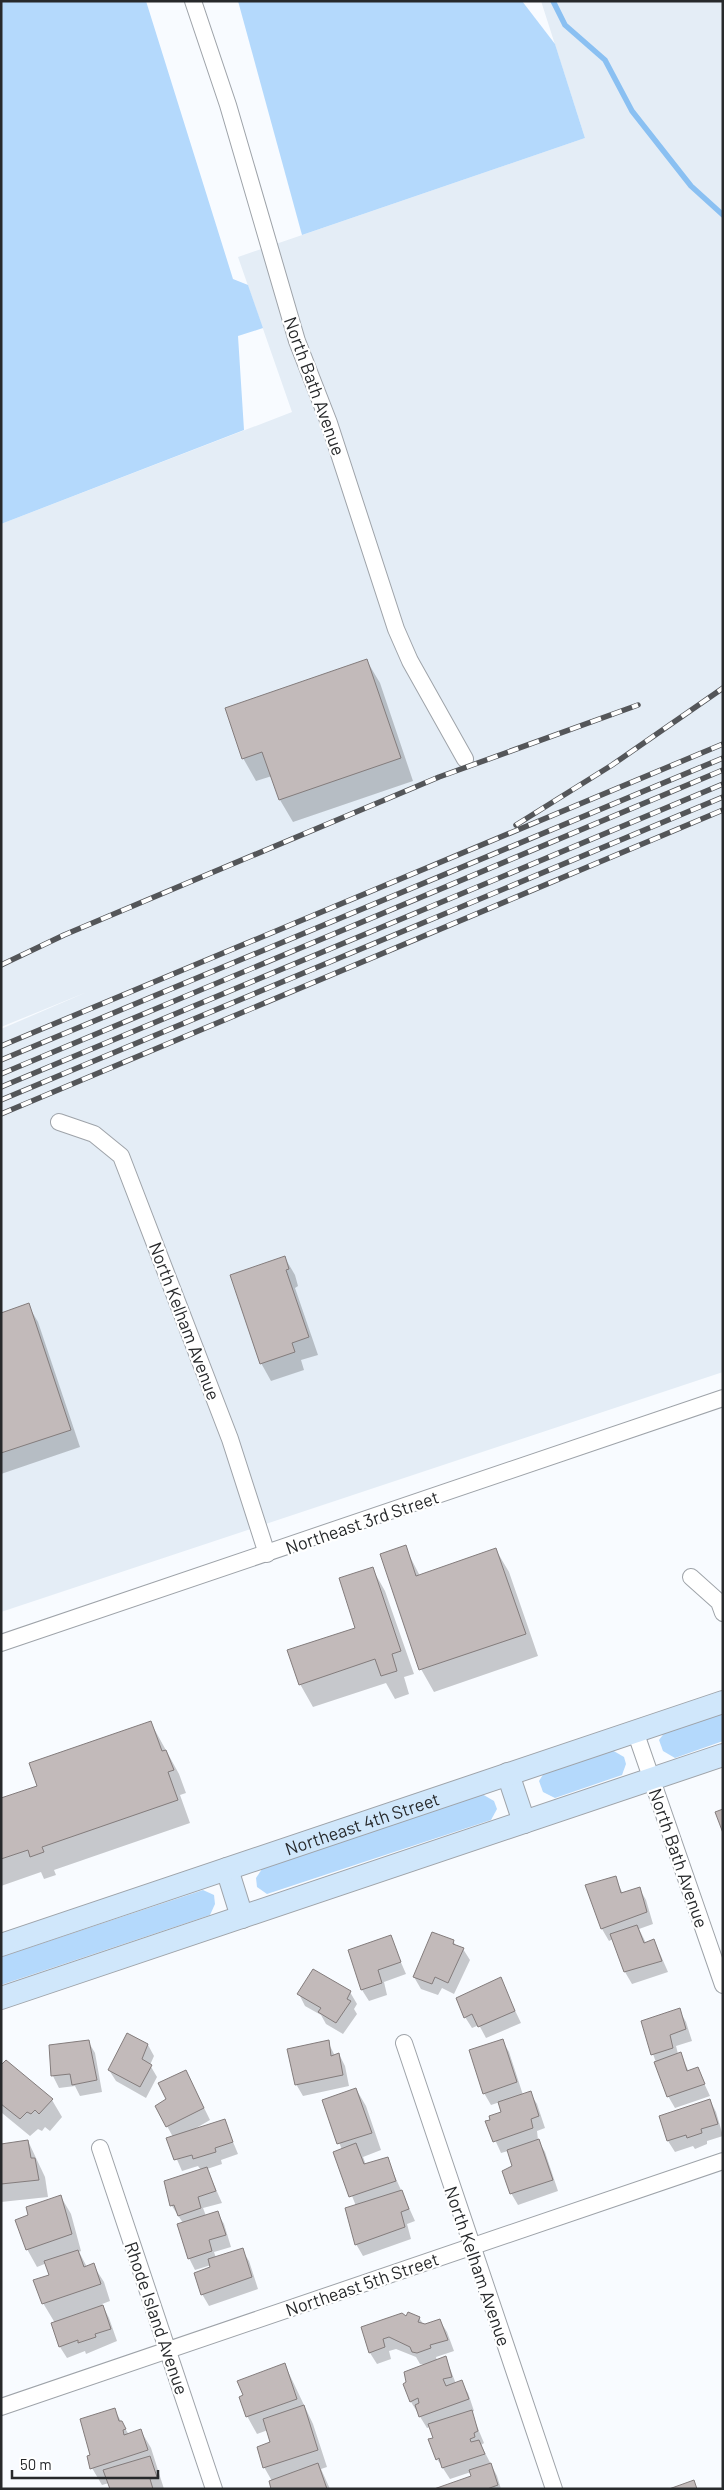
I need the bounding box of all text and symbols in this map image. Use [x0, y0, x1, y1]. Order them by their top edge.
street label: North Bath Avenue [280, 314, 350, 458]
street label: North Kelham Avenue [145, 1239, 225, 1403]
street label: Northeast 3rd Street [282, 1485, 442, 1559]
street label: North Bath Avenue [645, 1785, 713, 1931]
street label: Northeast 4th Street [282, 1787, 442, 1860]
street label: North Kelham Avenue [440, 2183, 516, 2349]
street label: Rhode Island Avenue [121, 2239, 193, 2397]
street label: Northeast 5th Street [282, 2247, 442, 2321]
scale bar [12, 2448, 159, 2480]
text: 50 m [20, 2455, 52, 2473]

